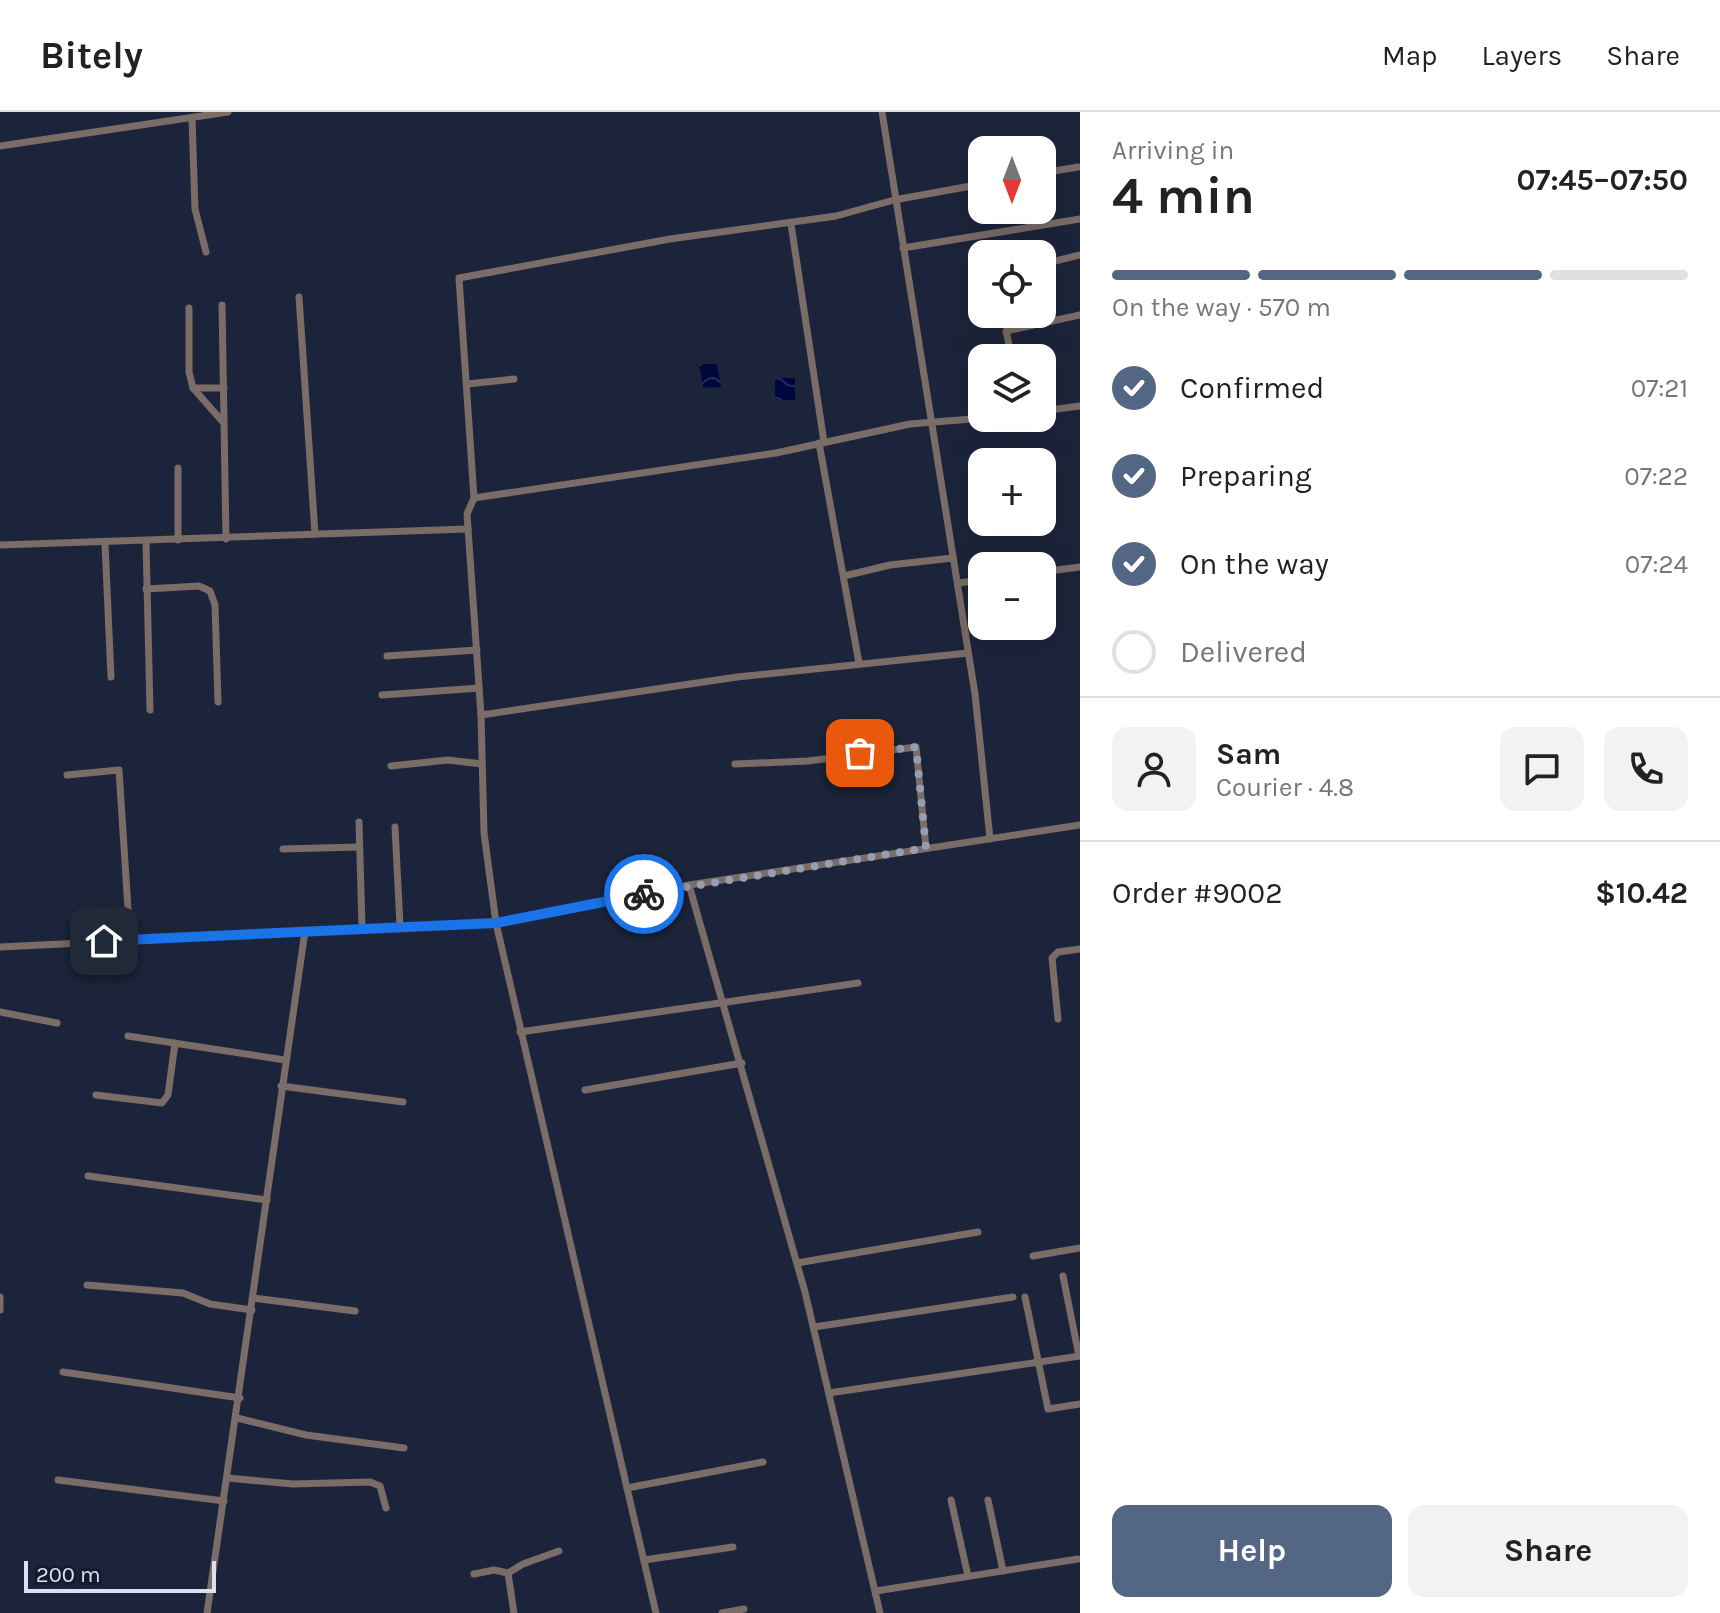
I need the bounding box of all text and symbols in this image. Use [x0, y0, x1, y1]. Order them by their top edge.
text: Bitely [40, 33, 143, 78]
text: Map [1382, 39, 1437, 72]
text: Layers [1481, 39, 1562, 72]
text: Share [1606, 39, 1680, 72]
text: Arriving in [1112, 135, 1234, 166]
north arrow [968, 136, 1056, 224]
map controls [968, 136, 1056, 640]
text: 07:45–07:50 [1517, 162, 1688, 198]
text: 4 min [1112, 165, 1255, 226]
button: locate [968, 240, 1056, 328]
text: On the way · 570 m [1112, 292, 1331, 323]
button: layers [968, 344, 1056, 432]
icon: check [1112, 366, 1156, 410]
text: Confirmed [1180, 370, 1324, 406]
text: 07:21 [1631, 373, 1688, 404]
button: + [968, 448, 1056, 536]
icon: check [1112, 454, 1156, 498]
text: Preparing [1180, 458, 1312, 494]
text: 07:22 [1624, 461, 1688, 492]
icon: check [1112, 542, 1156, 586]
text: On the way [1180, 546, 1329, 582]
text: 07:24 [1625, 549, 1688, 580]
button: − [968, 552, 1056, 640]
text: Delivered [1180, 634, 1307, 670]
pin [826, 719, 894, 787]
button: person [1112, 727, 1196, 811]
button: chat [1500, 727, 1584, 811]
button: phone [1604, 727, 1688, 811]
icon: bag [838, 731, 882, 775]
text: Sam [1216, 736, 1281, 772]
text: Courier · 4.8 [1216, 772, 1354, 803]
courier [604, 854, 684, 934]
icon: bike [622, 872, 666, 916]
text: Order #9002 [1112, 875, 1283, 911]
text: $10.42 [1595, 875, 1688, 911]
pin [70, 907, 138, 975]
icon: home [82, 919, 126, 963]
button: Help [1112, 1505, 1392, 1597]
button: Share [1408, 1505, 1688, 1597]
scale bar [24, 1557, 216, 1593]
text: 200 m [36, 1562, 101, 1588]

